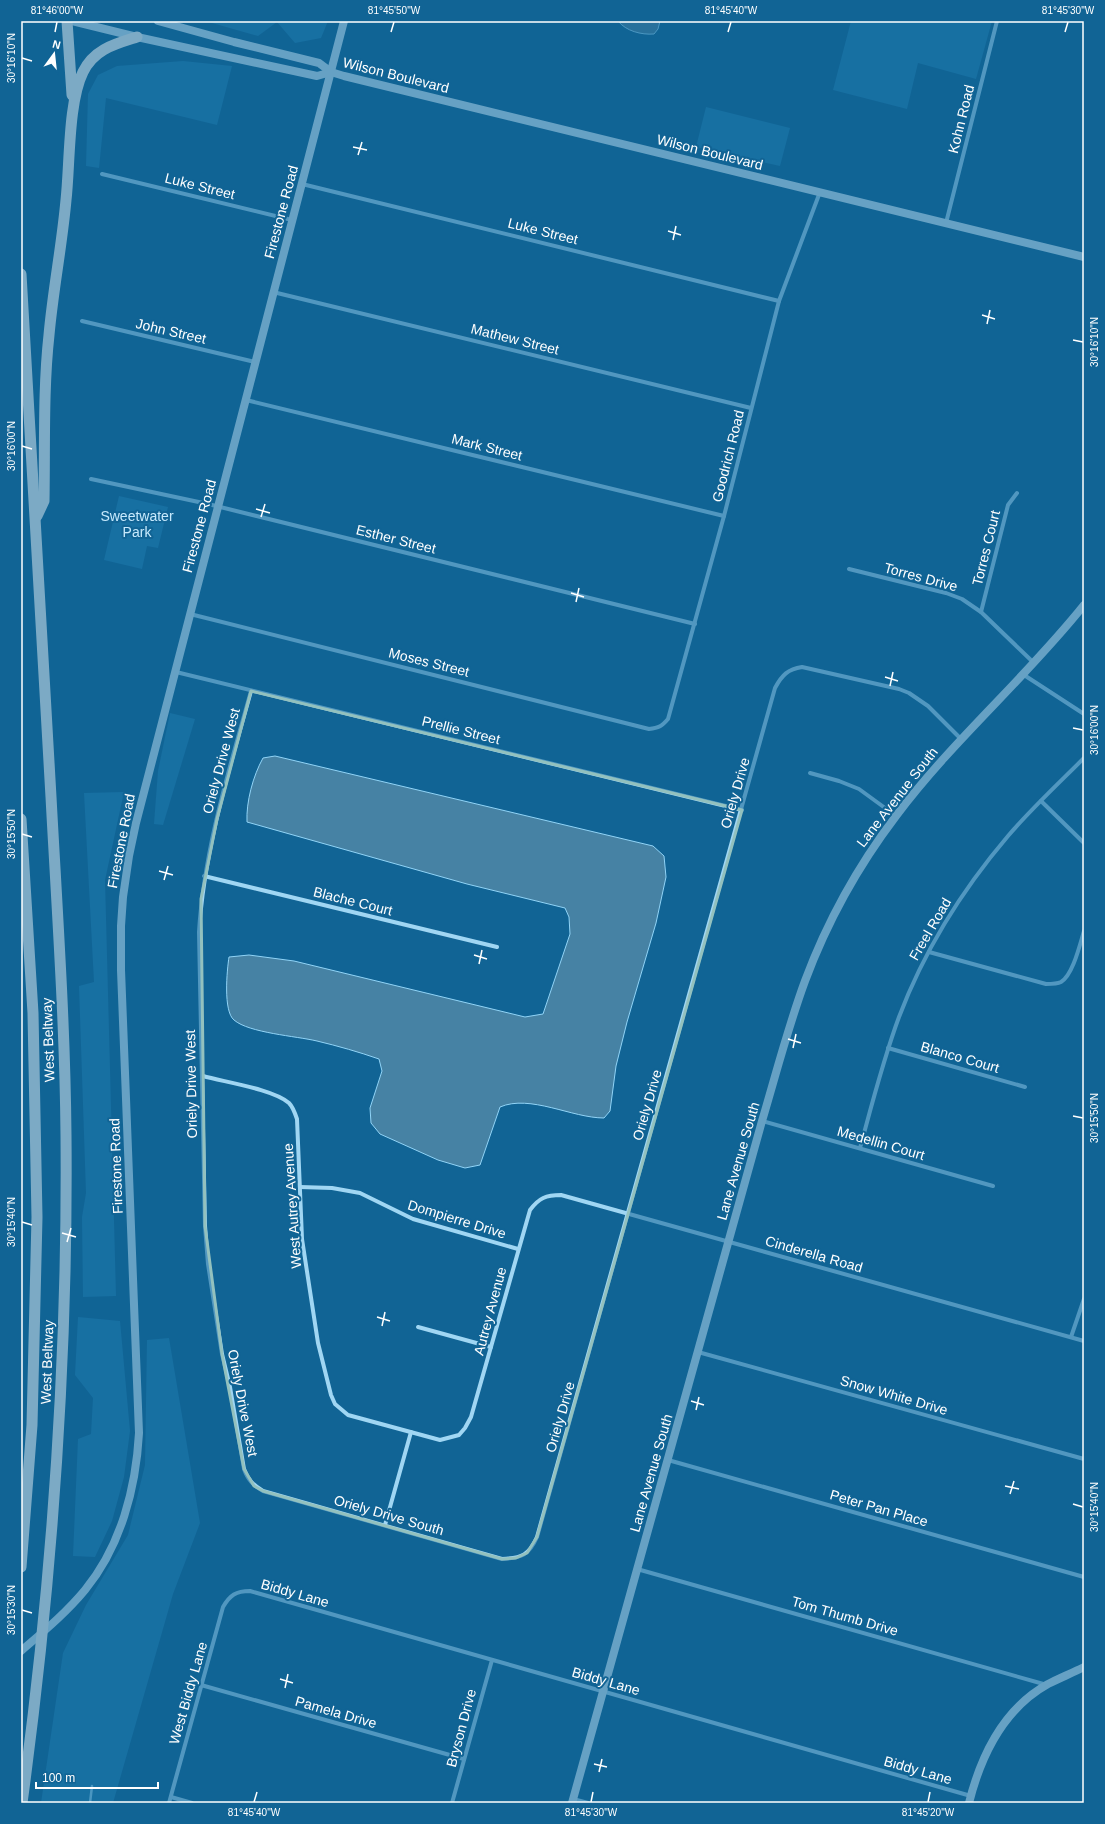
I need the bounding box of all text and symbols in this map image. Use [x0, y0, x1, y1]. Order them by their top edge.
text: 81°46'00"W [31, 5, 84, 16]
text: 81°45'50"W [368, 5, 421, 16]
text: 81°45'40"W [705, 5, 758, 16]
text: 81°45'30"W [1042, 5, 1095, 16]
text: 30°16'10"N [6, 33, 17, 83]
north arrow [34, 34, 74, 74]
text: N [51, 38, 62, 51]
street label: Wilson Boulevard [341, 54, 451, 96]
street label: Kohn Road [945, 83, 977, 155]
street label: Wilson Boulevard [655, 131, 765, 173]
street label: Firestone Road [261, 164, 301, 260]
street label: Luke Street [163, 170, 237, 202]
street label: Luke Street [506, 215, 580, 247]
street label: John Street [134, 315, 208, 347]
text: 30°16'10"N [1089, 317, 1100, 367]
street label: Mathew Street [469, 320, 561, 358]
street label: Goodrich Road [709, 408, 747, 504]
text: 30°16'00"N [6, 421, 17, 471]
street label: Mark Street [450, 430, 524, 464]
street label: Firestone Road [179, 478, 219, 574]
park label: Sweetwater Park [100, 508, 174, 540]
street label: Torres Court [969, 509, 1003, 587]
street label: Esther Street [354, 521, 438, 557]
street label: Torres Drive [882, 560, 960, 595]
street label: Moses Street [387, 644, 471, 680]
text: 30°16'00"N [1089, 705, 1100, 755]
street label: Oriely Drive West [199, 706, 243, 816]
street label: Prellie Street [420, 713, 502, 747]
street label: Lane Avenue South [853, 744, 941, 850]
street label: Oriely Drive [717, 755, 753, 830]
street label: Firestone Road [104, 792, 138, 890]
text: 30°15'50"N [6, 809, 17, 859]
street label: Blache Court [312, 883, 394, 919]
street label: Freel Road [906, 895, 954, 963]
street label: West Beltway [39, 997, 57, 1083]
street label: Oriely Drive West [182, 1029, 200, 1138]
street label: Blanco Court [919, 1038, 1001, 1076]
street label: Oriely Drive [629, 1067, 665, 1142]
text: 30°15'50"N [1089, 1093, 1100, 1143]
street label: Lane Avenue South [714, 1100, 762, 1222]
street label: Firestone Road [106, 1118, 126, 1214]
street label: Medellin Court [835, 1123, 927, 1163]
street label: West Autrey Avenue [280, 1143, 304, 1269]
street label: Dompierre Drive [406, 1196, 508, 1242]
text: 30°15'40"N [6, 1197, 17, 1247]
street label: Cinderella Road [764, 1232, 864, 1276]
street label: Autrey Avenue [471, 1265, 510, 1357]
street label: West Beltway [38, 1319, 56, 1405]
street label: Oriely Drive West [225, 1348, 261, 1458]
street label: Snow White Drive [838, 1372, 950, 1418]
street label: Oriely Drive [542, 1379, 578, 1454]
street label: Lane Avenue South [627, 1412, 675, 1534]
text: 30°15'40"N [1089, 1482, 1100, 1532]
street label: Peter Pan Place [828, 1486, 930, 1530]
street label: Oriely Drive South [332, 1492, 446, 1538]
street label: Biddy Lane [259, 1576, 331, 1610]
text: 30°15'30"N [6, 1585, 17, 1635]
street label: Tom Thumb Drive [790, 1593, 900, 1639]
street label: West Biddy Lane [166, 1640, 210, 1746]
street label: Biddy Lane [570, 1664, 642, 1698]
street label: Bryson Drive [443, 1687, 479, 1769]
street label: Pamela Drive [293, 1693, 379, 1731]
street label: Biddy Lane [882, 1753, 954, 1787]
scale bar [36, 1764, 158, 1790]
text: 100 m [42, 1771, 75, 1785]
text: 81°45'40"W [228, 1807, 281, 1818]
text: 81°45'30"W [565, 1807, 618, 1818]
text: 81°45'20"W [902, 1807, 955, 1818]

